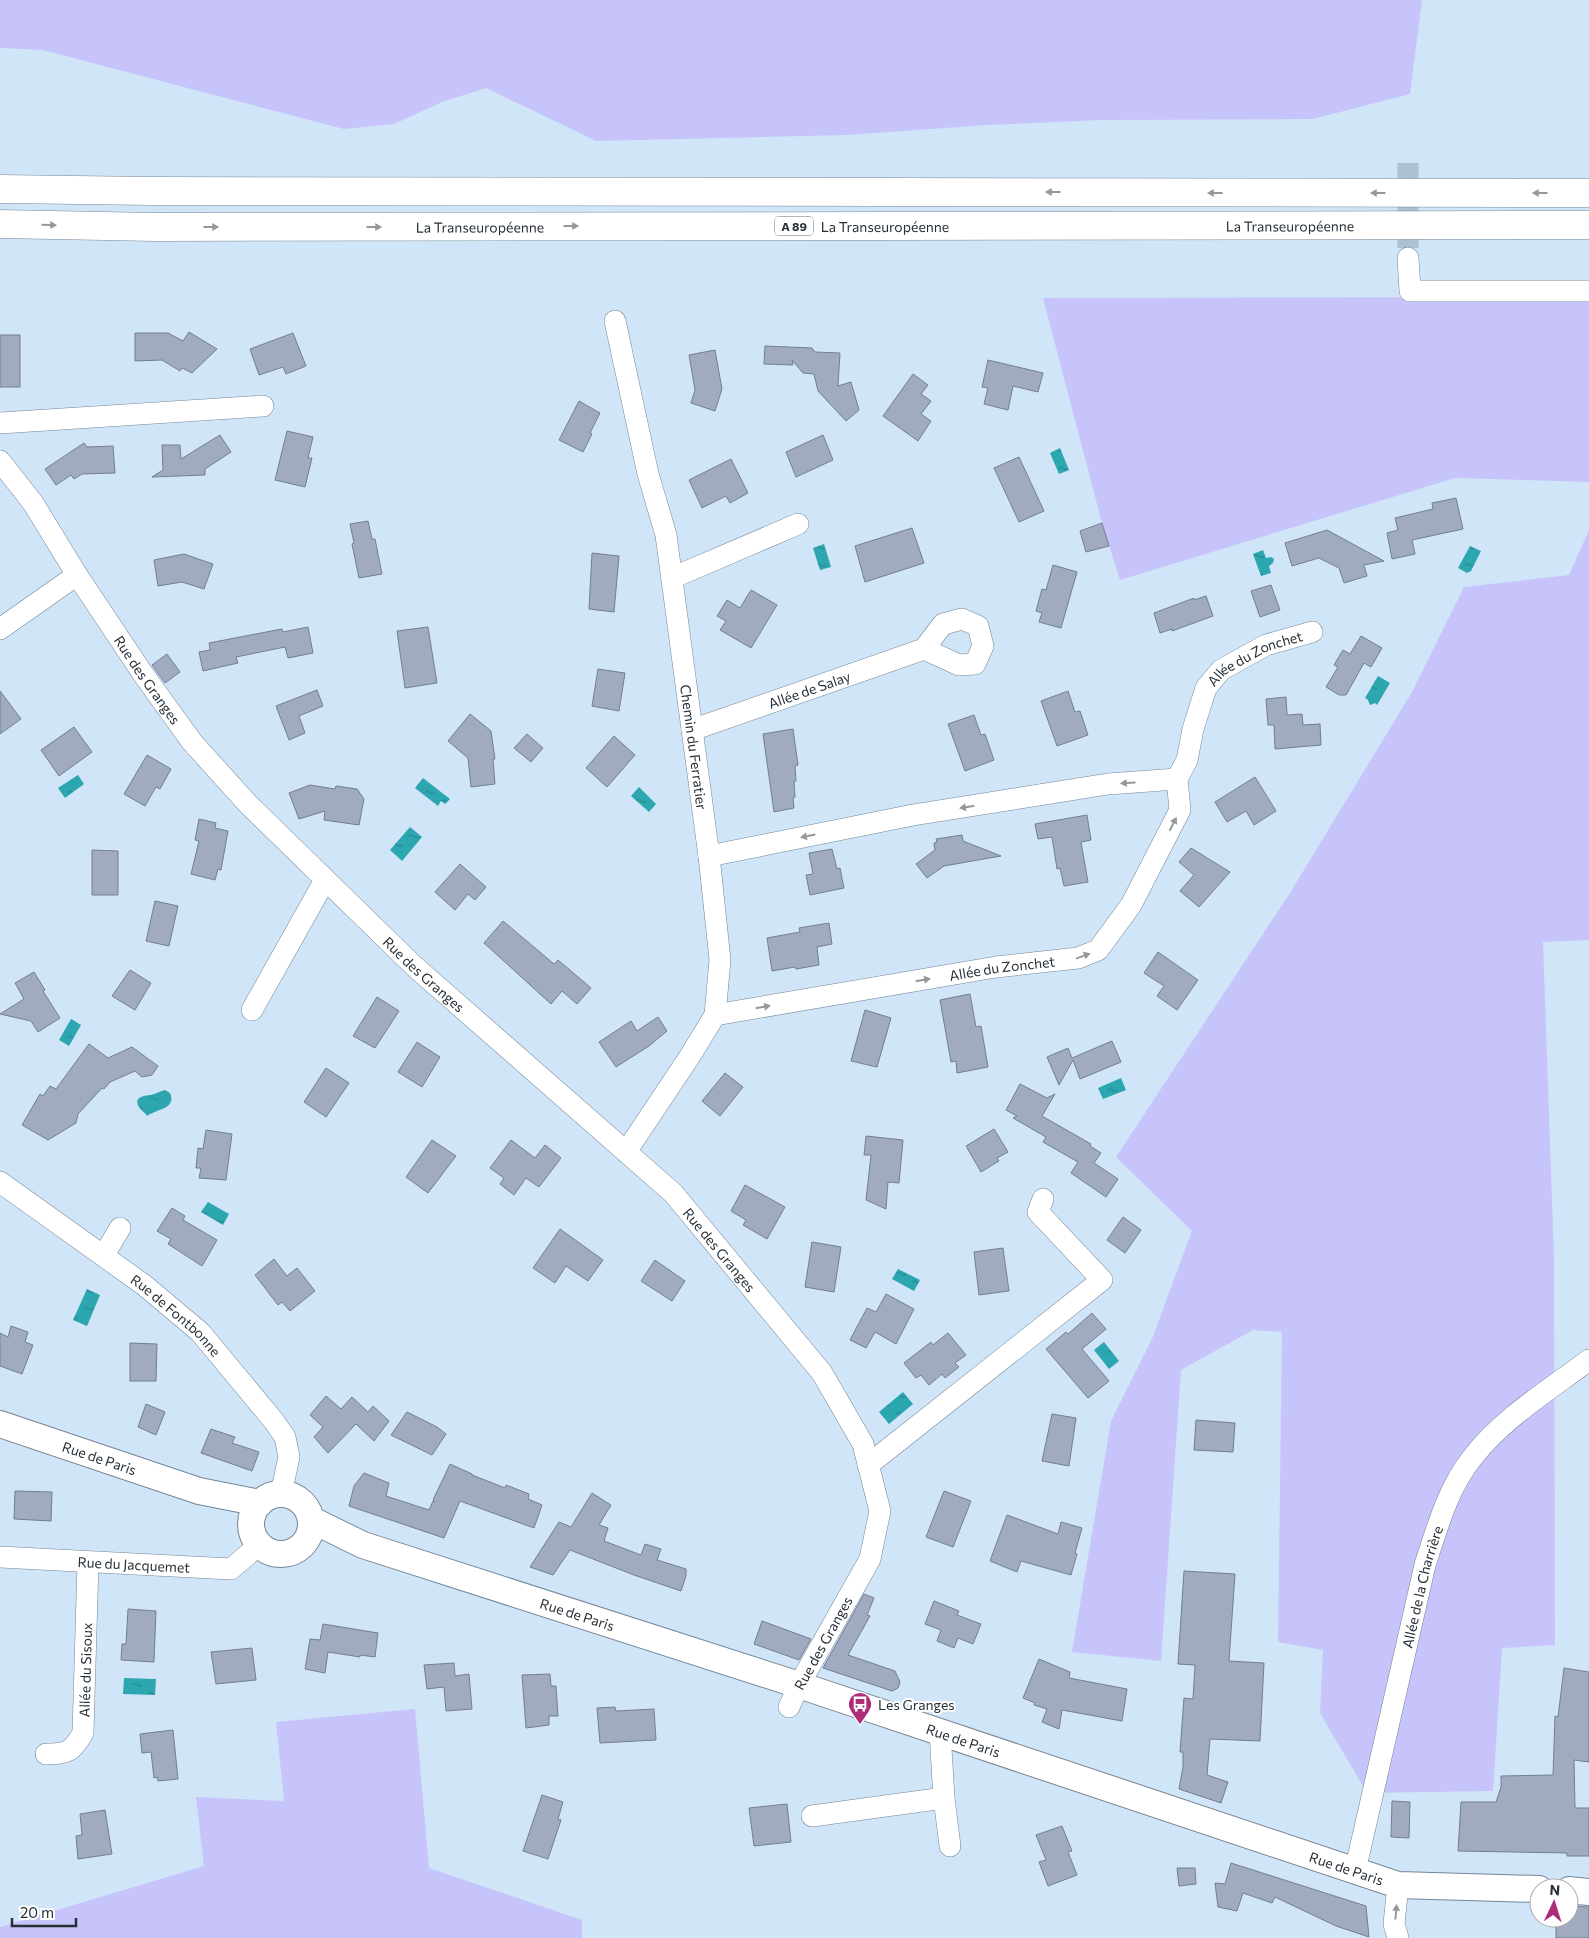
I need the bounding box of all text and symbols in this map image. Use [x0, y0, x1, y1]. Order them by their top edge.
one-way arrow [1045, 188, 1061, 196]
one-way arrow [1207, 189, 1223, 197]
one-way arrow [1370, 189, 1386, 197]
one-way arrow [1532, 189, 1548, 197]
road number: A 89 [775, 217, 813, 236]
street label: La Transeuropéenne [821, 217, 949, 235]
street label: La Transeuropéenne [1226, 217, 1354, 234]
street label: La Transeuropéenne [416, 218, 544, 235]
one-way arrow [41, 221, 57, 229]
one-way arrow [563, 222, 579, 230]
one-way arrow [203, 223, 219, 231]
one-way arrow [366, 223, 382, 231]
street label: Allée du Zonchet [1203, 627, 1305, 689]
street label: Rue des Granges [111, 632, 185, 727]
street label: Allée de Salay [766, 667, 852, 711]
street label: Chemin du Ferratier [678, 683, 711, 811]
one-way arrow [1120, 779, 1136, 787]
one-way arrow [959, 803, 975, 811]
one-way arrow [1169, 817, 1177, 831]
one-way arrow [800, 832, 815, 840]
street label: Rue des Granges [380, 933, 468, 1015]
one-way arrow [1076, 951, 1091, 959]
street label: Allée du Zonchet [948, 952, 1056, 983]
one-way arrow [915, 975, 931, 983]
one-way arrow [755, 1002, 771, 1010]
street label: Rue des Granges [680, 1204, 760, 1295]
street label: Rue de Fontbonne [128, 1270, 225, 1359]
street label: Rue de Paris [60, 1437, 139, 1478]
street label: Allée de la Charrière [1398, 1523, 1446, 1650]
street label: Rue du Jacquemet [77, 1553, 191, 1575]
street label: Rue des Granges [790, 1593, 856, 1693]
street label: Rue de Paris [538, 1594, 617, 1634]
street label: Allée du Sisoux [75, 1622, 95, 1718]
bus stop icon: Les Granges [847, 1691, 873, 1725]
place label: Les Granges [878, 1696, 955, 1713]
street label: Rue de Paris [924, 1720, 1003, 1760]
street label: Rue de Paris [1307, 1848, 1386, 1888]
north arrow [1529, 1878, 1579, 1928]
text: N [1549, 1881, 1561, 1898]
scale bar [12, 1896, 76, 1928]
text: 20 m [20, 1903, 54, 1921]
one-way arrow [1392, 1903, 1400, 1919]

